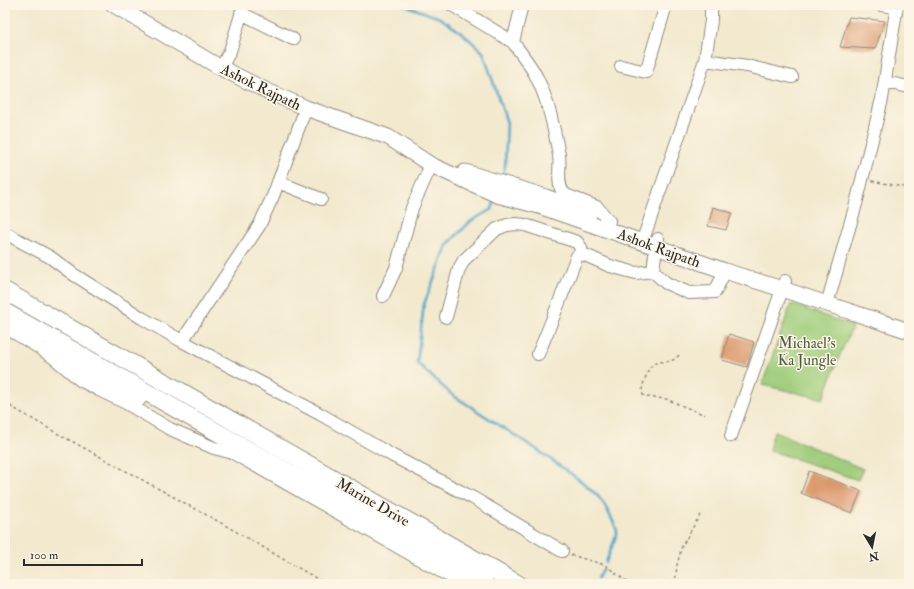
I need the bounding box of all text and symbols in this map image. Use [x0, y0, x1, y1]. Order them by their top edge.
street label: Ashok Rajpath [216, 59, 304, 116]
street label: Ashok Rajpath [613, 224, 703, 273]
park label: Michael's Ka Jungle [778, 334, 836, 371]
street label: Marine Drive [333, 474, 413, 531]
north arrow [852, 527, 892, 567]
scale bar [24, 541, 142, 567]
text: 100 m [30, 548, 59, 563]
text: N [867, 549, 881, 564]

